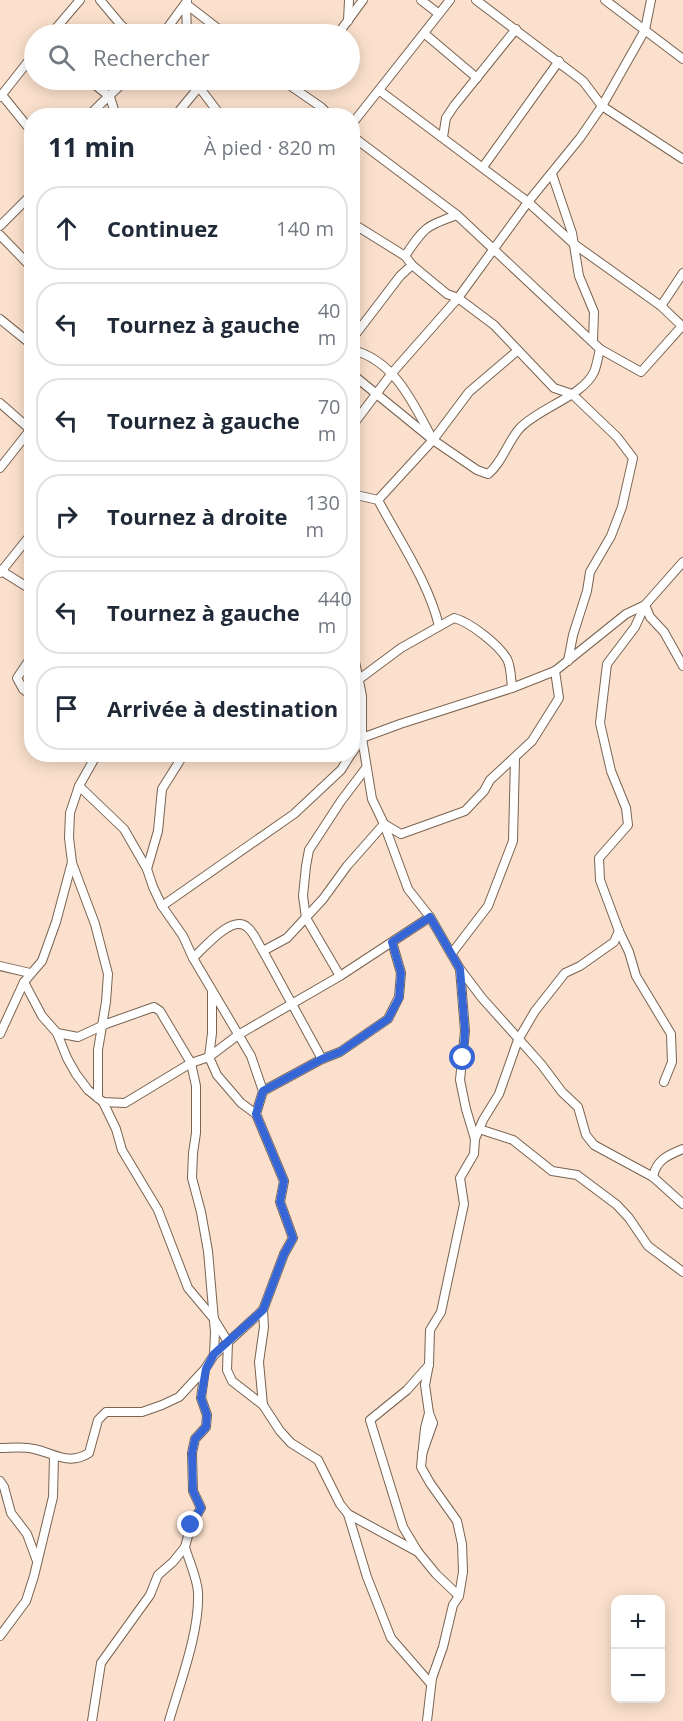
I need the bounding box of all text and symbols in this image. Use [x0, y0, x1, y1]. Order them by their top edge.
search box [24, 24, 360, 90]
icon: search [45, 41, 78, 74]
text: Rechercher [93, 42, 210, 72]
text: 11 min [48, 129, 135, 165]
text: À pied · 820 m [204, 134, 336, 161]
icon: ahead [50, 212, 83, 245]
text: Continuez [107, 213, 218, 243]
text: 140 m [276, 215, 334, 242]
text: 40 m [318, 297, 341, 351]
icon: left [50, 308, 83, 341]
text: Tournez à gauche [107, 309, 300, 339]
text: 70 m [318, 393, 341, 447]
icon: left [50, 404, 83, 437]
text: Tournez à gauche [107, 405, 300, 435]
text: 130 m [306, 489, 340, 543]
icon: right [50, 500, 83, 533]
text: Tournez à droite [107, 501, 288, 531]
text: 440 m [318, 585, 352, 639]
icon: left [50, 596, 83, 629]
text: Tournez à gauche [107, 597, 300, 627]
icon: arrive [50, 692, 83, 725]
text: Arrivée à destination [107, 693, 338, 723]
route start [449, 1044, 475, 1070]
route end [177, 1511, 203, 1537]
map controls [611, 1595, 665, 1703]
button: + [611, 1595, 665, 1649]
button: − [611, 1649, 665, 1703]

